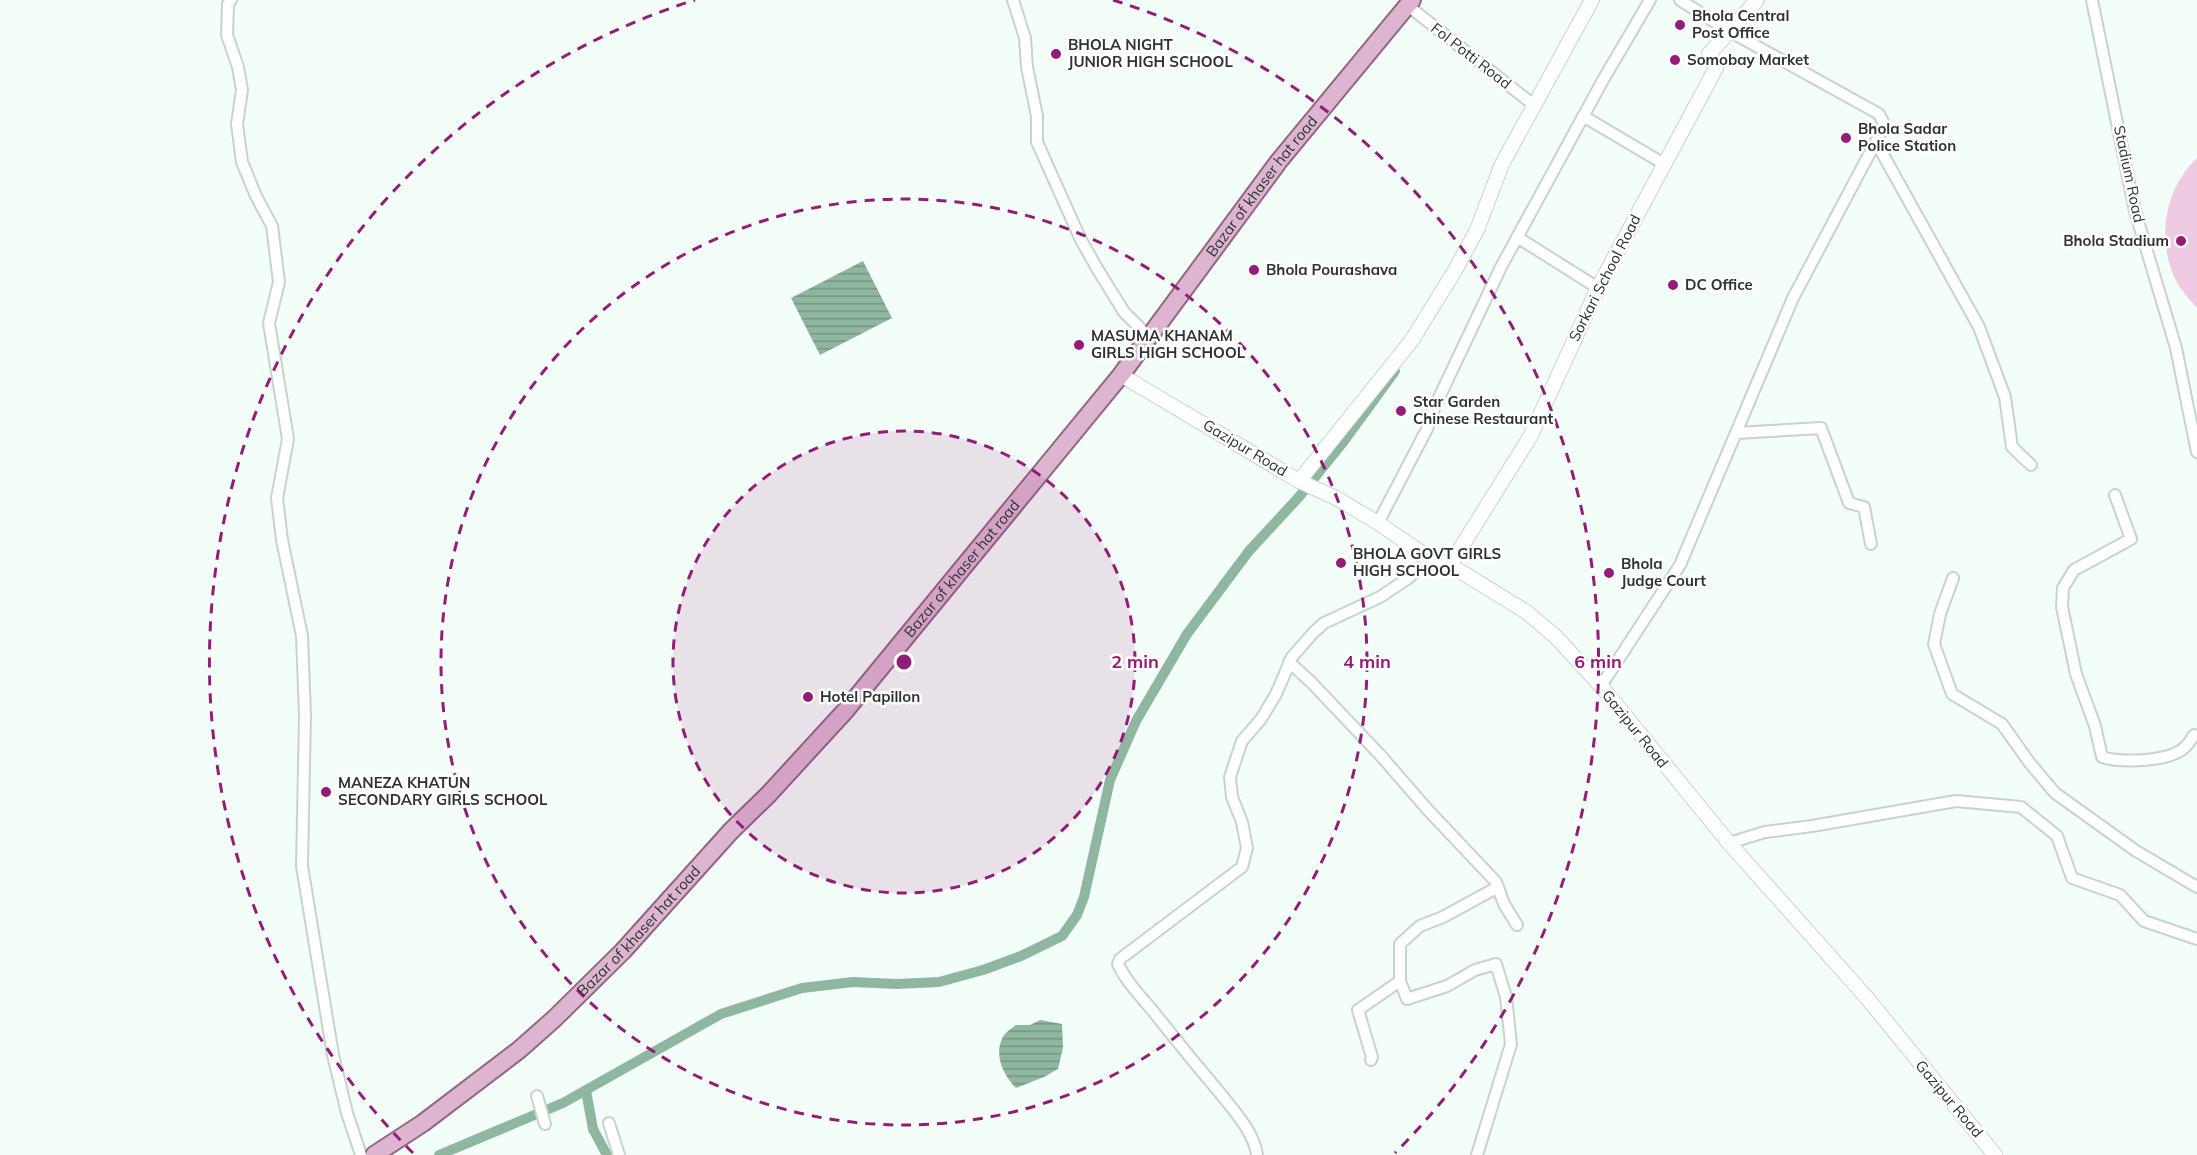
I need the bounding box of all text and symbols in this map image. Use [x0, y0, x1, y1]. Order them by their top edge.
place label: Bhola Central Post Office [1692, 6, 1789, 42]
street label: Fol Potti Road [1427, 18, 1515, 93]
marker: Bhola Central Post Office [1673, 18, 1687, 32]
place label: BHOLA NIGHT JUNIOR HIGH SCHOOL [1068, 35, 1233, 71]
marker: BHOLA NIGHT JUNIOR HIGH SCHOOL [1049, 47, 1063, 61]
place label: Somobay Market [1687, 50, 1809, 69]
marker: Somobay Market [1668, 53, 1682, 67]
street label: Bazar of khaser hat road [1202, 112, 1321, 260]
place label: Bhola Sadar Police Station [1858, 119, 1956, 155]
street label: Stadium Road [2110, 124, 2149, 224]
marker: Bhola Sadar Police Station [1839, 131, 1853, 145]
street label: Sorkari School Road [1564, 211, 1645, 344]
place label: Bhola Stadium [2063, 231, 2169, 250]
marker: Bhola Stadium [2174, 234, 2188, 248]
place label: Bhola Pourashava [1266, 260, 1397, 279]
marker: Bhola Pourashava [1247, 263, 1261, 277]
place label: DC Office [1685, 275, 1753, 294]
marker: DC Office [1666, 278, 1680, 292]
place label: MASUMA KHANAM GIRLS HIGH SCHOOL [1091, 326, 1246, 362]
marker: MASUMA KHANAM GIRLS HIGH SCHOOL [1072, 338, 1086, 352]
place label: Star Garden Chinese Restaurant [1413, 392, 1553, 428]
marker: Star Garden Chinese Restaurant [1394, 404, 1408, 418]
street label: Gazipur Road [1200, 415, 1291, 480]
street label: Bazar of khaser hat road [900, 496, 1024, 641]
place label: BHOLA GOVT GIRLS HIGH SCHOOL [1353, 544, 1501, 580]
place label: Bhola Judge Court [1621, 554, 1706, 590]
marker: BHOLA GOVT GIRLS HIGH SCHOOL [1334, 556, 1348, 570]
marker: Bhola Judge Court [1602, 566, 1616, 580]
text: 2 min [1111, 650, 1159, 673]
text: 4 min [1343, 650, 1391, 673]
text: 6 min [1574, 650, 1622, 673]
centre of rings [894, 652, 914, 672]
street label: Gazipur Road [1598, 686, 1673, 772]
place label: Hotel Papillon [820, 687, 920, 706]
marker: Hotel Papillon [801, 690, 815, 704]
place label: MANEZA KHATUN SECONDARY GIRLS SCHOOL [338, 773, 548, 809]
marker: MANEZA KHATUN SECONDARY GIRLS SCHOOL [319, 785, 333, 799]
street label: Bazar of khaser hat road [573, 861, 704, 1000]
street label: Gazipur Road [1912, 1056, 1987, 1141]

